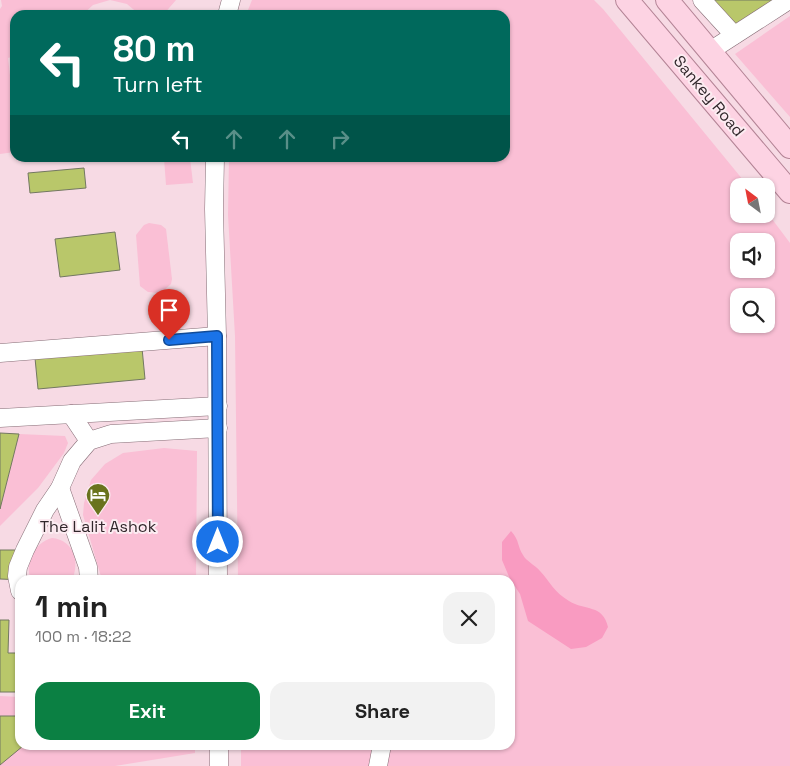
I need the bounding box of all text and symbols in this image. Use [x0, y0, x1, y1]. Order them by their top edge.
text: 80 m [113, 27, 195, 71]
icon: left [30, 30, 95, 95]
street label: Sankey Road [669, 51, 749, 141]
text: Turn left [113, 70, 203, 98]
icon: left [167, 125, 195, 153]
icon: ahead [220, 125, 248, 153]
icon: ahead [273, 125, 301, 153]
icon: right [326, 125, 354, 153]
north arrow [730, 178, 775, 222]
map controls [730, 178, 775, 333]
button: sound [730, 233, 775, 278]
button: search [730, 288, 775, 333]
pin [148, 289, 190, 340]
icon: arrive [155, 296, 183, 324]
hotel icon: The Lalit Ashok [85, 482, 111, 516]
position arrow [191, 515, 243, 567]
place label: The Lalit Ashok [40, 516, 157, 537]
text: 1 min [35, 587, 108, 626]
button: close [443, 592, 495, 644]
text: 100 m · 18:22 [35, 626, 131, 647]
button: Exit [35, 682, 260, 740]
button: Share [270, 682, 495, 740]

